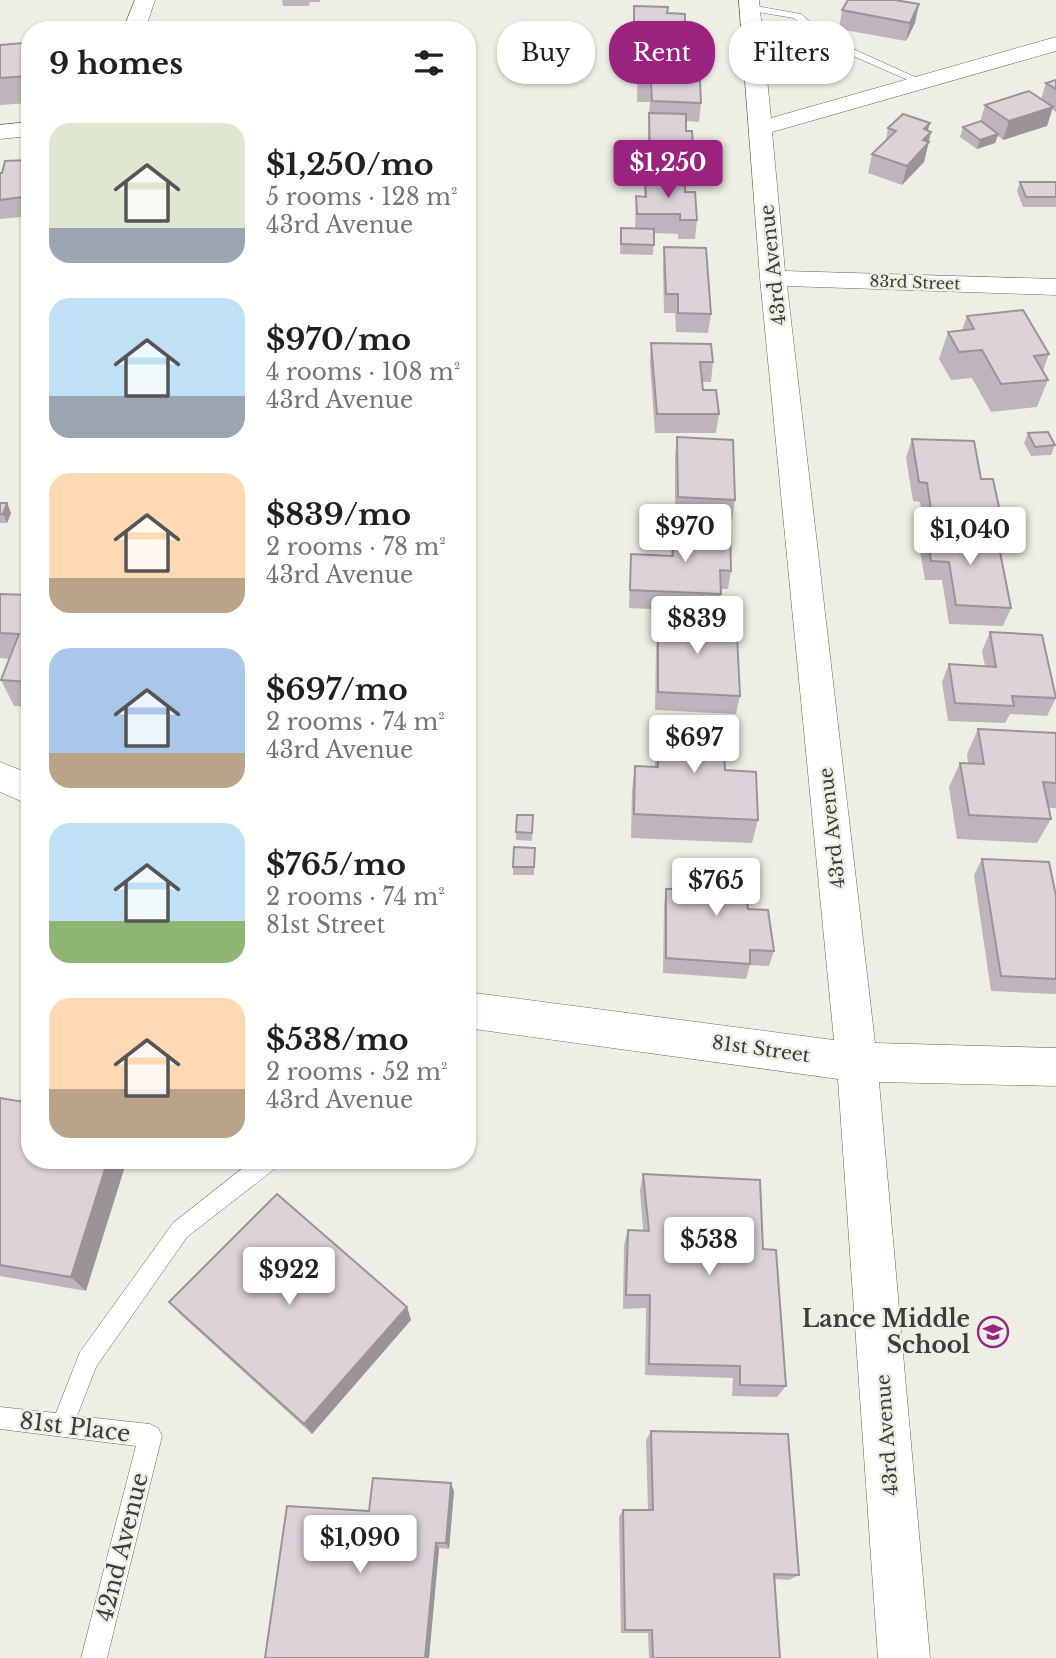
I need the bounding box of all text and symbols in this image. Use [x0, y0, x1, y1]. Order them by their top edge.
chip: Buy [497, 21, 595, 84]
chip: Rent [609, 21, 715, 84]
chip: Filters [729, 21, 854, 84]
icon: filters [410, 44, 448, 82]
text: 9 homes [49, 45, 183, 82]
pin: $1,250 [611, 140, 725, 200]
text: $1,250/mo [266, 146, 434, 183]
text: $1,250 [630, 149, 706, 177]
icon: home [105, 151, 189, 235]
text: 5 rooms · 128 m² [266, 183, 458, 211]
street label: 43rd Avenue [755, 203, 791, 327]
text: 43rd Avenue [266, 211, 413, 239]
street label: 83rd Street [869, 270, 961, 294]
text: $970/mo [266, 321, 411, 358]
icon: home [105, 326, 189, 410]
text: 4 rooms · 108 m² [266, 358, 460, 386]
text: 43rd Avenue [266, 386, 413, 414]
text: $839/mo [266, 496, 411, 533]
icon: home [105, 501, 189, 585]
pin: $970 [644, 504, 726, 564]
pin: $1,040 [913, 508, 1027, 567]
text: $970 [655, 513, 715, 541]
text: $1,040 [930, 516, 1010, 544]
text: 2 rooms · 78 m² [266, 533, 446, 561]
text: 43rd Avenue [266, 561, 413, 589]
pin: $839 [656, 596, 738, 656]
text: $839 [667, 605, 727, 633]
text: $697/mo [266, 671, 408, 708]
icon: home [105, 676, 189, 760]
text: 2 rooms · 74 m² [266, 708, 445, 736]
pin: $697 [653, 716, 735, 775]
text: $697 [665, 724, 723, 752]
text: 43rd Avenue [266, 736, 413, 764]
street label: 43rd Avenue [814, 766, 850, 890]
text: $765/mo [266, 846, 406, 883]
icon: home [105, 851, 189, 935]
pin: $765 [675, 858, 757, 918]
text: $765 [688, 867, 744, 895]
text: 2 rooms · 74 m² [266, 883, 445, 911]
text: 81st Street [266, 911, 385, 939]
text: $538/mo [266, 1021, 409, 1058]
icon: home [105, 1026, 189, 1110]
street label: 81st Street [711, 1031, 812, 1067]
text: 2 rooms · 52 m² [266, 1058, 448, 1086]
text: 43rd Avenue [266, 1086, 413, 1114]
pin: $538 [668, 1218, 750, 1277]
text: $538 [680, 1226, 738, 1254]
pin: $922 [248, 1248, 330, 1307]
text: $922 [259, 1256, 319, 1284]
place label: Lance Middle School [802, 1305, 970, 1359]
school or university icon: Lance Middle School [976, 1315, 1010, 1349]
street label: 43rd Avenue [871, 1374, 903, 1496]
street label: 81st Place [18, 1406, 132, 1448]
street label: 42nd Avenue [90, 1470, 154, 1624]
pin: $1,090 [303, 1516, 417, 1575]
text: $1,090 [320, 1524, 400, 1552]

